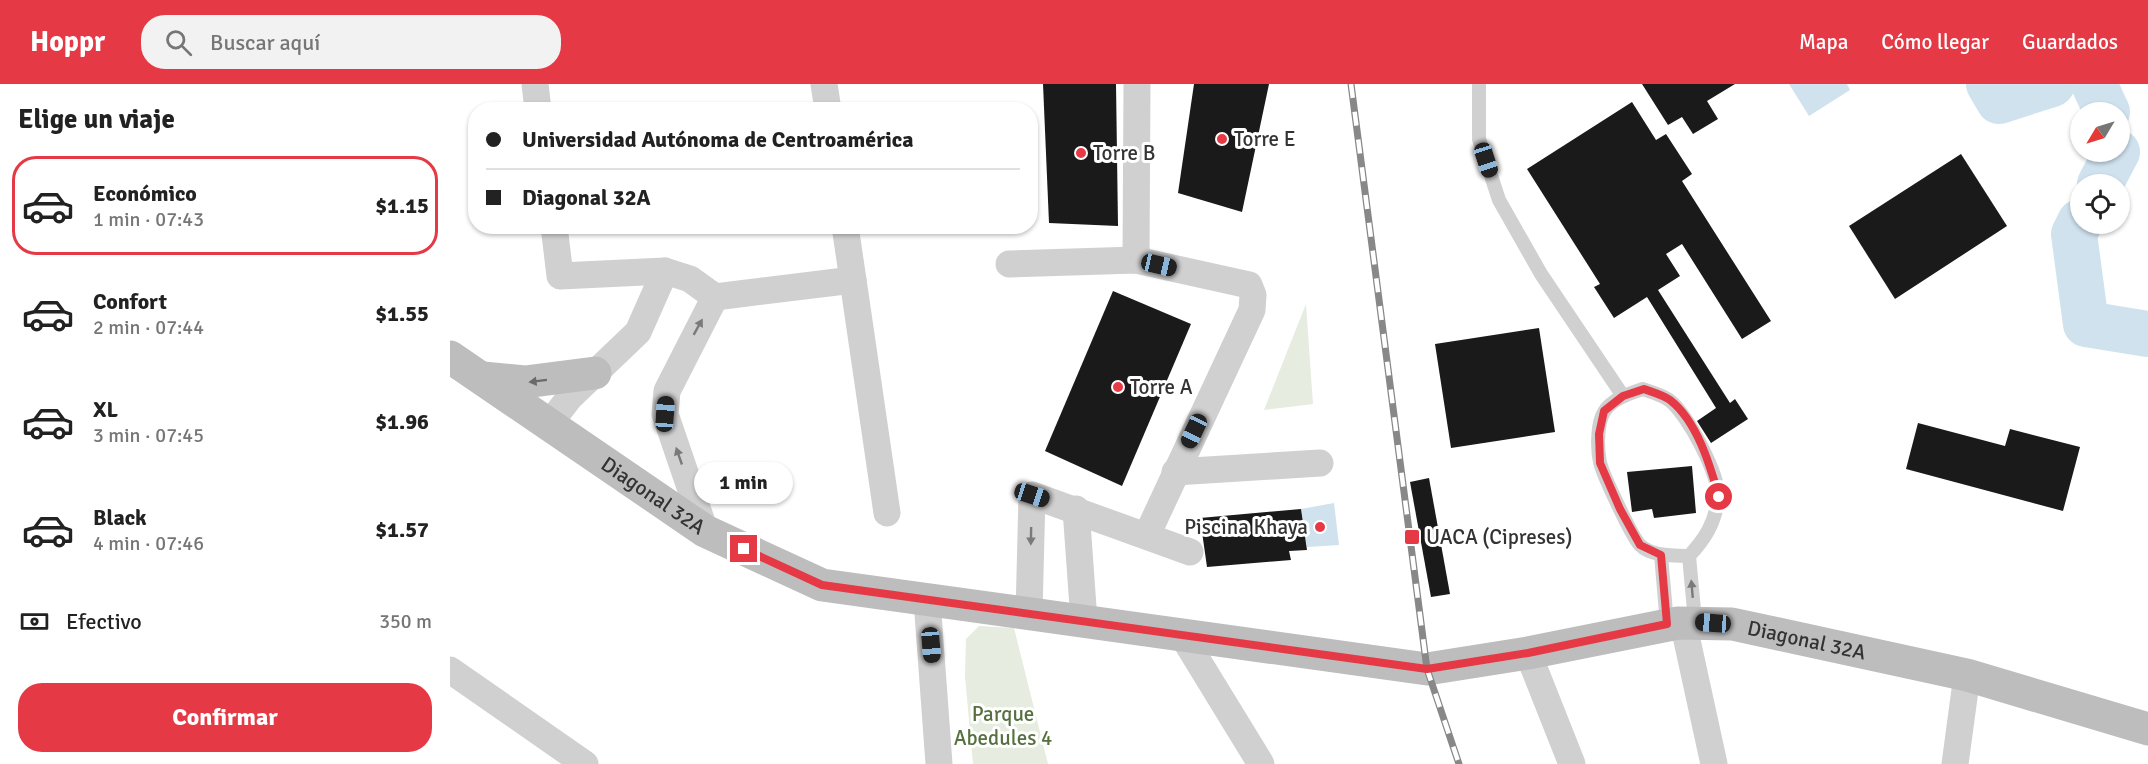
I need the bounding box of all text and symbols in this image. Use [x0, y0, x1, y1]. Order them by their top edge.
search box [141, 15, 561, 69]
text: Hoppr [30, 25, 105, 59]
icon: search [162, 26, 195, 59]
text: Buscar aquí [210, 29, 320, 56]
text: Mapa [1799, 29, 1848, 55]
text: Cómo llegar [1881, 29, 1989, 55]
text: Guardados [2022, 29, 2118, 55]
north arrow [2070, 102, 2130, 162]
map controls [2070, 102, 2130, 234]
text: Elige un viaje [18, 103, 175, 136]
text: Universidad Autónoma de Centroamérica [522, 126, 914, 153]
place label: Torre E [1234, 126, 1296, 152]
marker: Torre E [1215, 132, 1229, 146]
place label: Torre B [1093, 140, 1155, 166]
car [1472, 140, 1500, 180]
marker: Torre B [1074, 146, 1088, 160]
button: locate [2070, 174, 2130, 234]
icon: car [21, 179, 75, 233]
text: Económico [93, 180, 197, 207]
text: Diagonal 32A [522, 184, 651, 211]
text: $1.15 [375, 192, 429, 219]
text: 1 min · 07:43 [93, 207, 204, 232]
car [1139, 252, 1179, 278]
icon: car [21, 287, 75, 341]
text: Confort [93, 288, 167, 315]
text: $1.55 [375, 300, 429, 327]
text: 2 min · 07:44 [93, 315, 204, 340]
one-way arrow [693, 318, 703, 335]
place label: Torre A [1130, 374, 1193, 400]
one-way arrow [528, 376, 547, 385]
marker: Torre A [1111, 380, 1125, 394]
icon: car [21, 395, 75, 449]
car [655, 395, 675, 433]
text: XL [93, 396, 118, 423]
text: $1.96 [375, 408, 429, 435]
car [1178, 411, 1210, 451]
text: 3 min · 07:45 [93, 423, 204, 448]
one-way arrow [674, 447, 684, 465]
street label: Diagonal 32A [596, 451, 710, 540]
callout: 1 min [694, 462, 794, 504]
text: 1 min [719, 470, 768, 495]
car [1012, 481, 1052, 509]
route start [1705, 483, 1732, 510]
icon: car [21, 503, 75, 557]
text: Black [93, 504, 147, 531]
place label: Piscina Khaya [1184, 514, 1308, 540]
text: $1.57 [375, 516, 429, 543]
marker: Piscina Khaya [1313, 520, 1327, 534]
place label: UACA (Cipreses) [1426, 524, 1573, 550]
one-way arrow [1026, 526, 1036, 545]
marker: UACA (Cipreses) [1403, 528, 1421, 546]
text: 4 min · 07:46 [93, 531, 204, 556]
route end [730, 535, 757, 562]
one-way arrow [1687, 579, 1697, 598]
icon: cash [18, 605, 51, 638]
text: Efectivo [66, 608, 142, 635]
text: 350 m [379, 609, 432, 634]
car [1694, 613, 1732, 633]
street label: Diagonal 32A [1745, 615, 1868, 666]
car [920, 626, 942, 664]
button: Confirmar [18, 683, 432, 752]
park label: Parque Abedules 4 [954, 701, 1052, 751]

